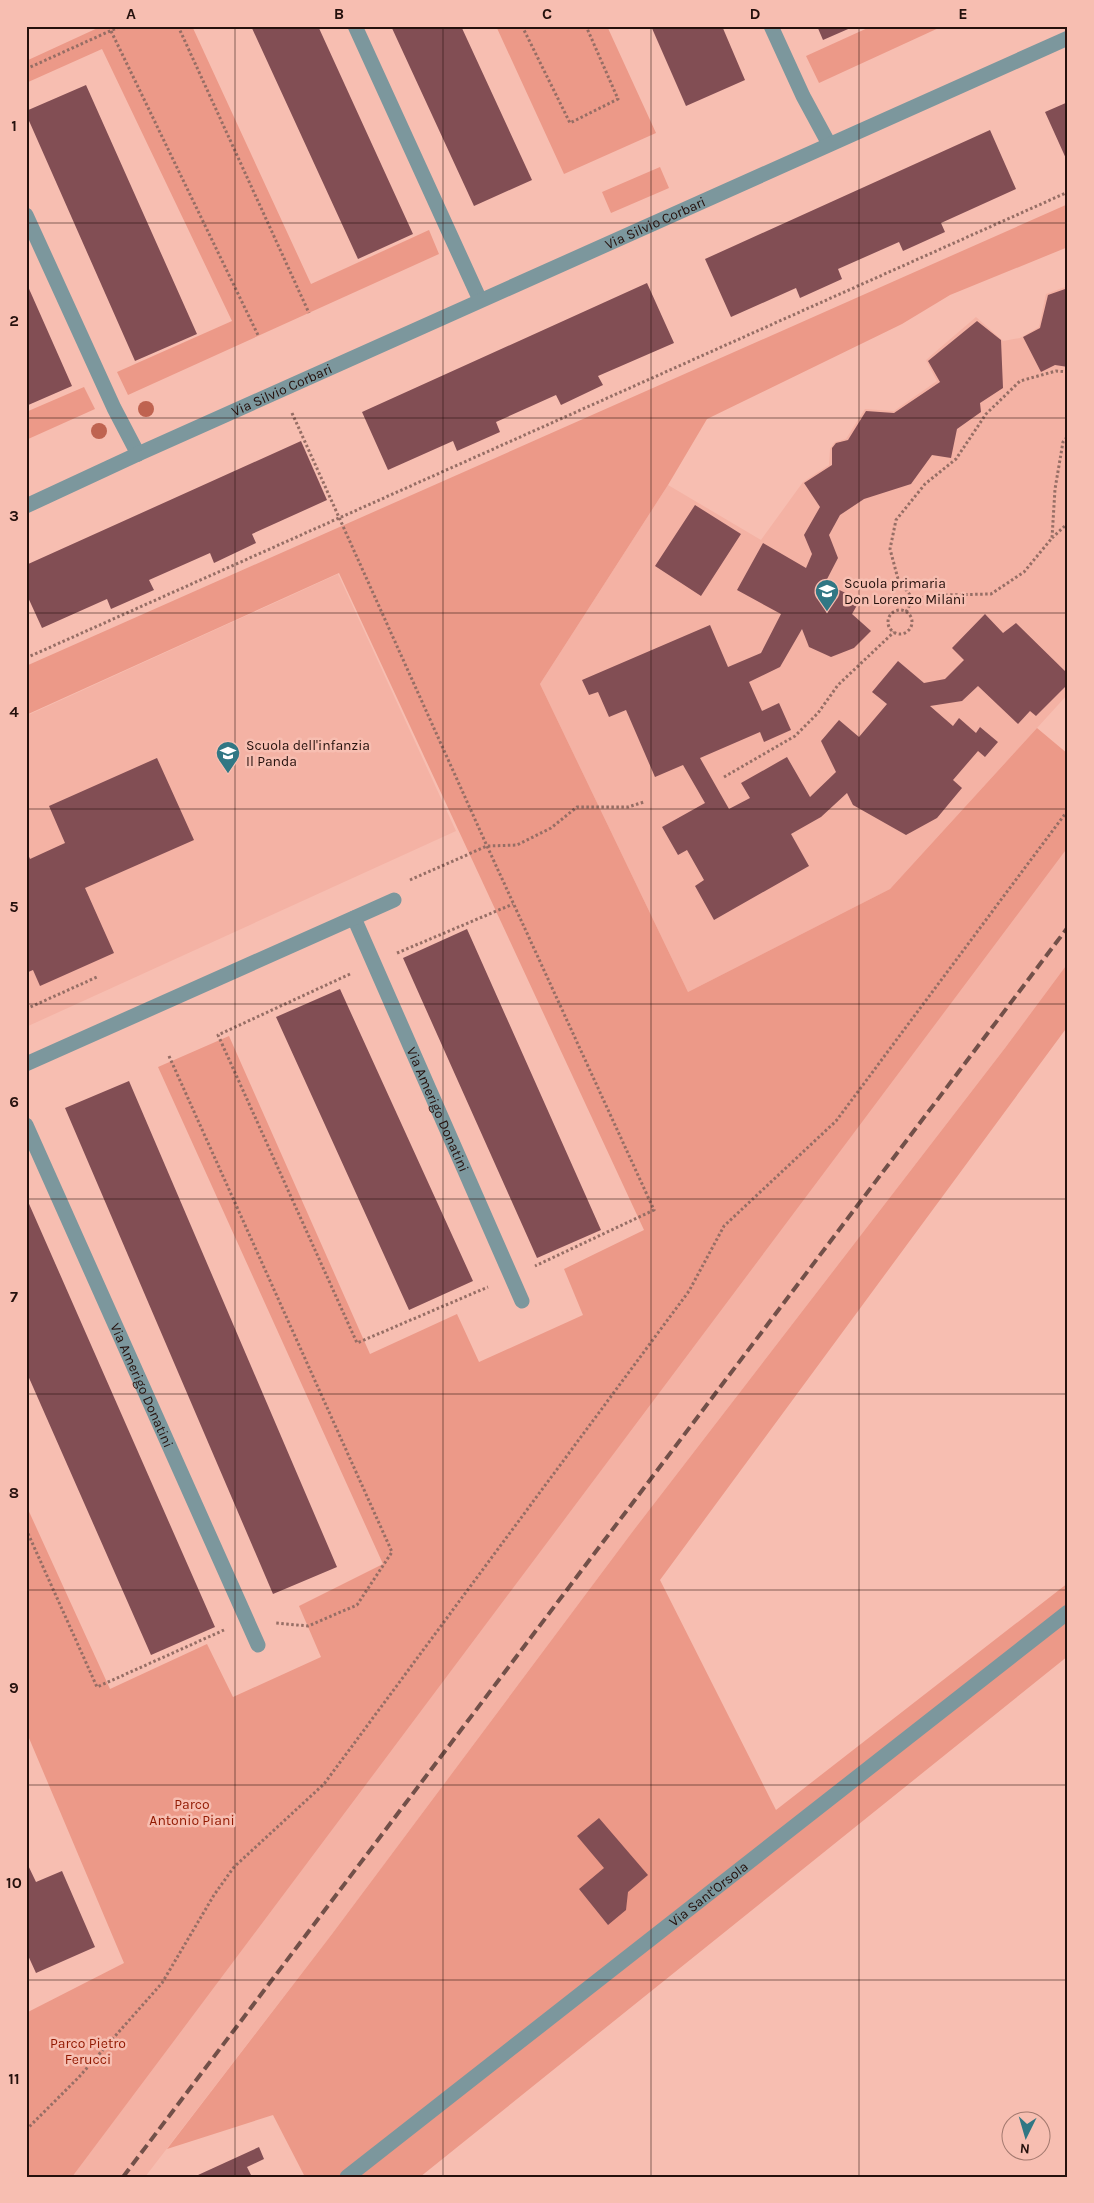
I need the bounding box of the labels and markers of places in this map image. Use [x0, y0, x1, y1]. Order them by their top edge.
place label: Scuola primaria Don Lorenzo Milani [844, 575, 965, 608]
school or university icon: Scuola primaria Don Lorenzo Milani [814, 578, 840, 612]
place label: Scuola dell'infanzia Il Panda [246, 737, 370, 770]
school or university icon: Scuola dell'infanzia Il Panda [215, 740, 241, 774]

